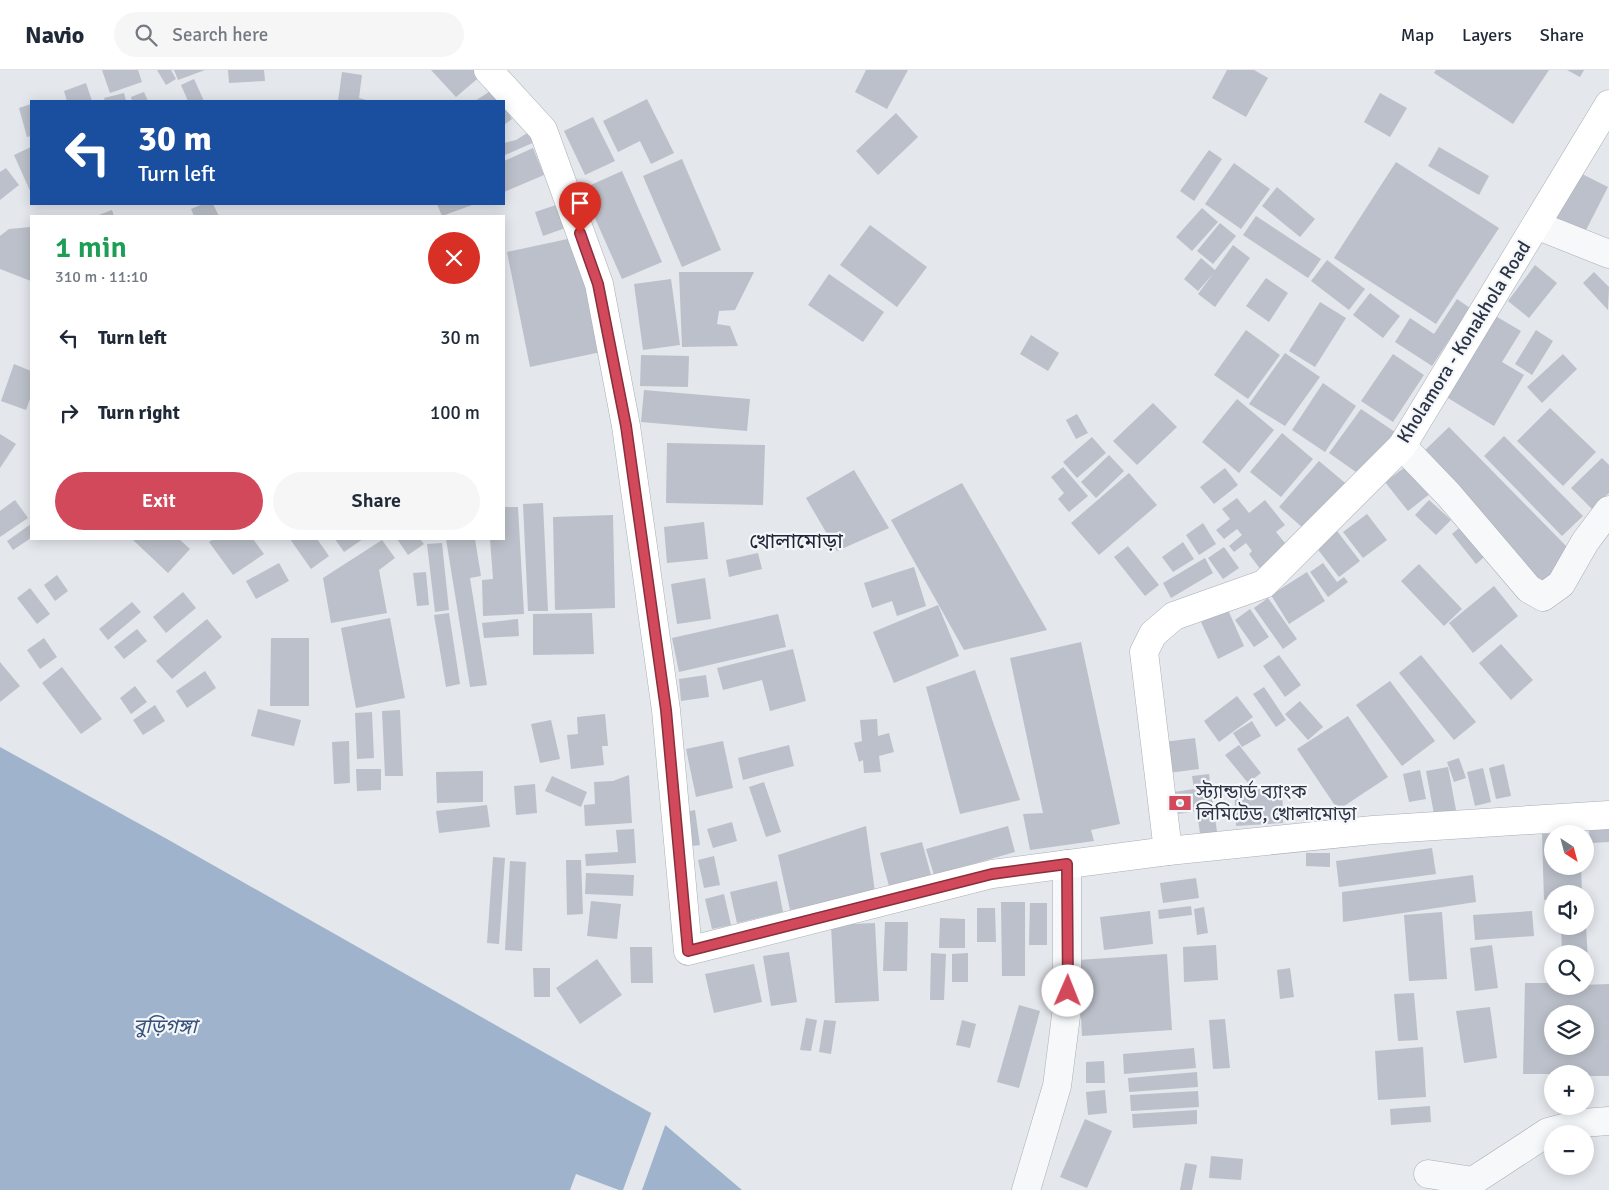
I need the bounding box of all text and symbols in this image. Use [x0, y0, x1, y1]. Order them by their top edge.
search box [114, 12, 464, 57]
text: Navio [25, 20, 84, 50]
icon: search [132, 21, 160, 49]
text: Search here [172, 23, 268, 47]
text: Map [1401, 24, 1434, 46]
text: Layers [1462, 24, 1512, 46]
text: Share [1540, 24, 1584, 46]
text: 30 m [138, 117, 212, 160]
icon: left [55, 120, 120, 185]
text: Turn left [138, 160, 216, 187]
pin [559, 182, 601, 233]
icon: arrive [566, 189, 594, 217]
text: 1 min [55, 229, 127, 266]
button: close [428, 232, 480, 284]
street label: Kholamora - Konakhola Road [1392, 236, 1536, 448]
text: 310 m · 11:10 [55, 267, 148, 287]
icon: left [55, 324, 83, 352]
text: Turn left [98, 326, 167, 350]
text: 30 m [440, 326, 480, 350]
icon: right [55, 399, 83, 427]
text: Turn right [98, 401, 180, 425]
text: 100 m [430, 401, 480, 425]
button: Exit [55, 472, 263, 530]
button: Share [273, 472, 480, 530]
district label: খোলামোড়া [749, 528, 843, 554]
place label: স্ট্যান্ডার্ড ব্যাংক লিমিটেড, খোলামোড়া [1195, 780, 1357, 826]
bank icon: স্ট্যান্ডার্ড ব্যাংক লিমিটেড, খোলামোড়া [1167, 790, 1193, 816]
north arrow [1544, 825, 1594, 875]
map controls [1544, 825, 1594, 1175]
button: sound [1544, 885, 1594, 935]
button: search [1544, 945, 1594, 995]
position arrow [1041, 964, 1093, 1016]
button: layers [1544, 1005, 1594, 1055]
water label: বুড়িগঙ্গা [133, 1014, 200, 1039]
button: + [1544, 1065, 1594, 1115]
button: − [1544, 1125, 1594, 1175]

